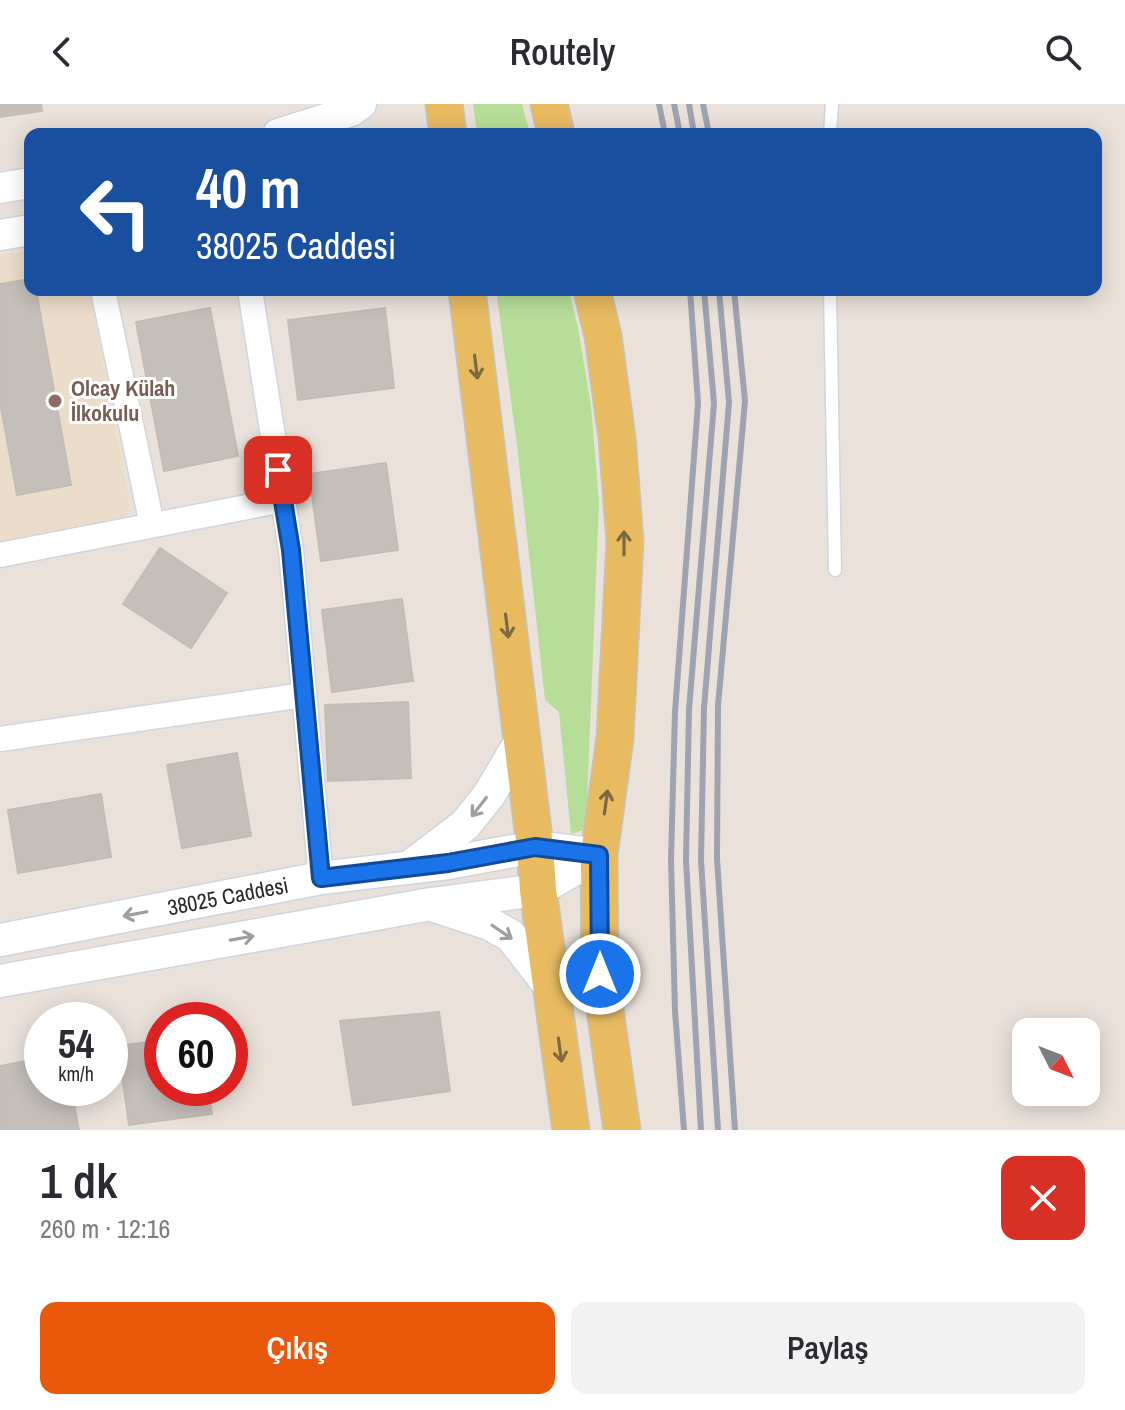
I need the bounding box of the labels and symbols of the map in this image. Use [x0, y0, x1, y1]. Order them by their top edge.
one-way arrow [468, 354, 483, 380]
place label: Olcay Külah İlkokulu [71, 373, 175, 428]
marker: Olcay Külah İlkokulu [46, 392, 64, 410]
pin [244, 436, 312, 504]
one-way arrow [616, 530, 632, 557]
one-way arrow [499, 612, 514, 639]
one-way arrow [599, 790, 614, 815]
one-way arrow [471, 796, 488, 817]
street label: 38025 Caddesi [165, 870, 291, 922]
one-way arrow [123, 907, 149, 922]
one-way arrow [491, 924, 513, 940]
one-way arrow [229, 930, 254, 945]
position arrow [558, 932, 642, 1016]
speed limit sign: 60 [144, 1002, 248, 1106]
north arrow [1012, 1018, 1100, 1106]
one-way arrow [553, 1036, 568, 1063]

